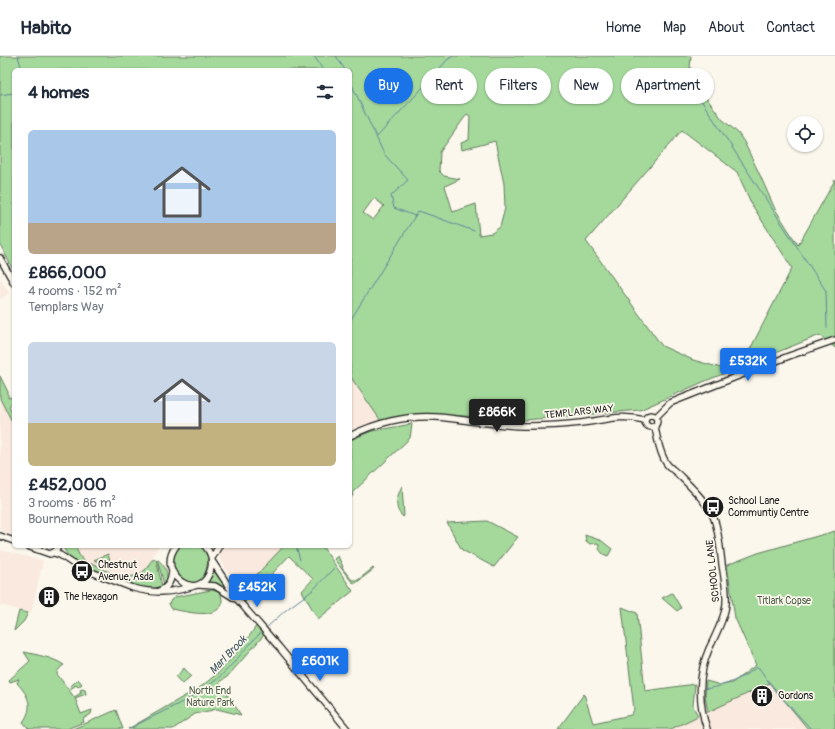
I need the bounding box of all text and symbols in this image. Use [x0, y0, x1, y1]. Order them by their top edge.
text: Habito [20, 16, 71, 40]
text: Home [606, 19, 641, 36]
text: Map [663, 19, 686, 36]
text: About [708, 19, 744, 36]
text: Contact [766, 19, 815, 36]
chip: Buy [364, 68, 413, 104]
chip: Rent [421, 68, 477, 104]
chip: Filters [485, 68, 551, 104]
chip: New [559, 68, 613, 104]
chip: Apartment [621, 68, 714, 104]
icon: filters [314, 81, 336, 103]
text: 4 homes [28, 82, 89, 103]
map controls [787, 116, 823, 152]
button: locate [787, 116, 823, 152]
icon: home [146, 156, 218, 228]
text: £866,000 [28, 262, 106, 283]
text: 4 rooms · 152 m² [28, 283, 122, 299]
text: Templars Way [28, 299, 104, 315]
pin: £532K [720, 348, 776, 382]
text: £532K [729, 353, 767, 369]
icon: home [146, 368, 218, 440]
pin: £866K [469, 399, 525, 433]
street label: TEMPLARS WAY [544, 402, 614, 422]
text: £866K [478, 404, 516, 420]
text: £452,000 [28, 474, 107, 495]
bus stop icon: School Lane Communtiy Centre [700, 494, 726, 520]
text: 3 rooms · 86 m² [28, 495, 116, 511]
place label: School Lane Communtiy Centre [728, 495, 809, 519]
text: Bournemouth Road [28, 511, 133, 527]
street label: SCHOOL LANE [704, 539, 722, 603]
bus stop icon: Chestnut Avenue, Asda [69, 558, 95, 584]
place label: Chestnut Avenue, Asda [98, 559, 154, 583]
pin: £452K [229, 574, 285, 608]
text: £452K [238, 579, 276, 595]
building icon: The Hexagon [36, 584, 62, 610]
place label: The Hexagon [64, 591, 118, 603]
park label: Titlark Copse [757, 595, 811, 607]
water label: Marl Brook [207, 632, 250, 677]
pin: £601K [292, 648, 348, 682]
text: £601K [301, 653, 339, 669]
building icon: Gordons [749, 683, 775, 709]
park label: North End Nature Park [186, 685, 235, 709]
place label: Gordons [778, 690, 814, 702]

